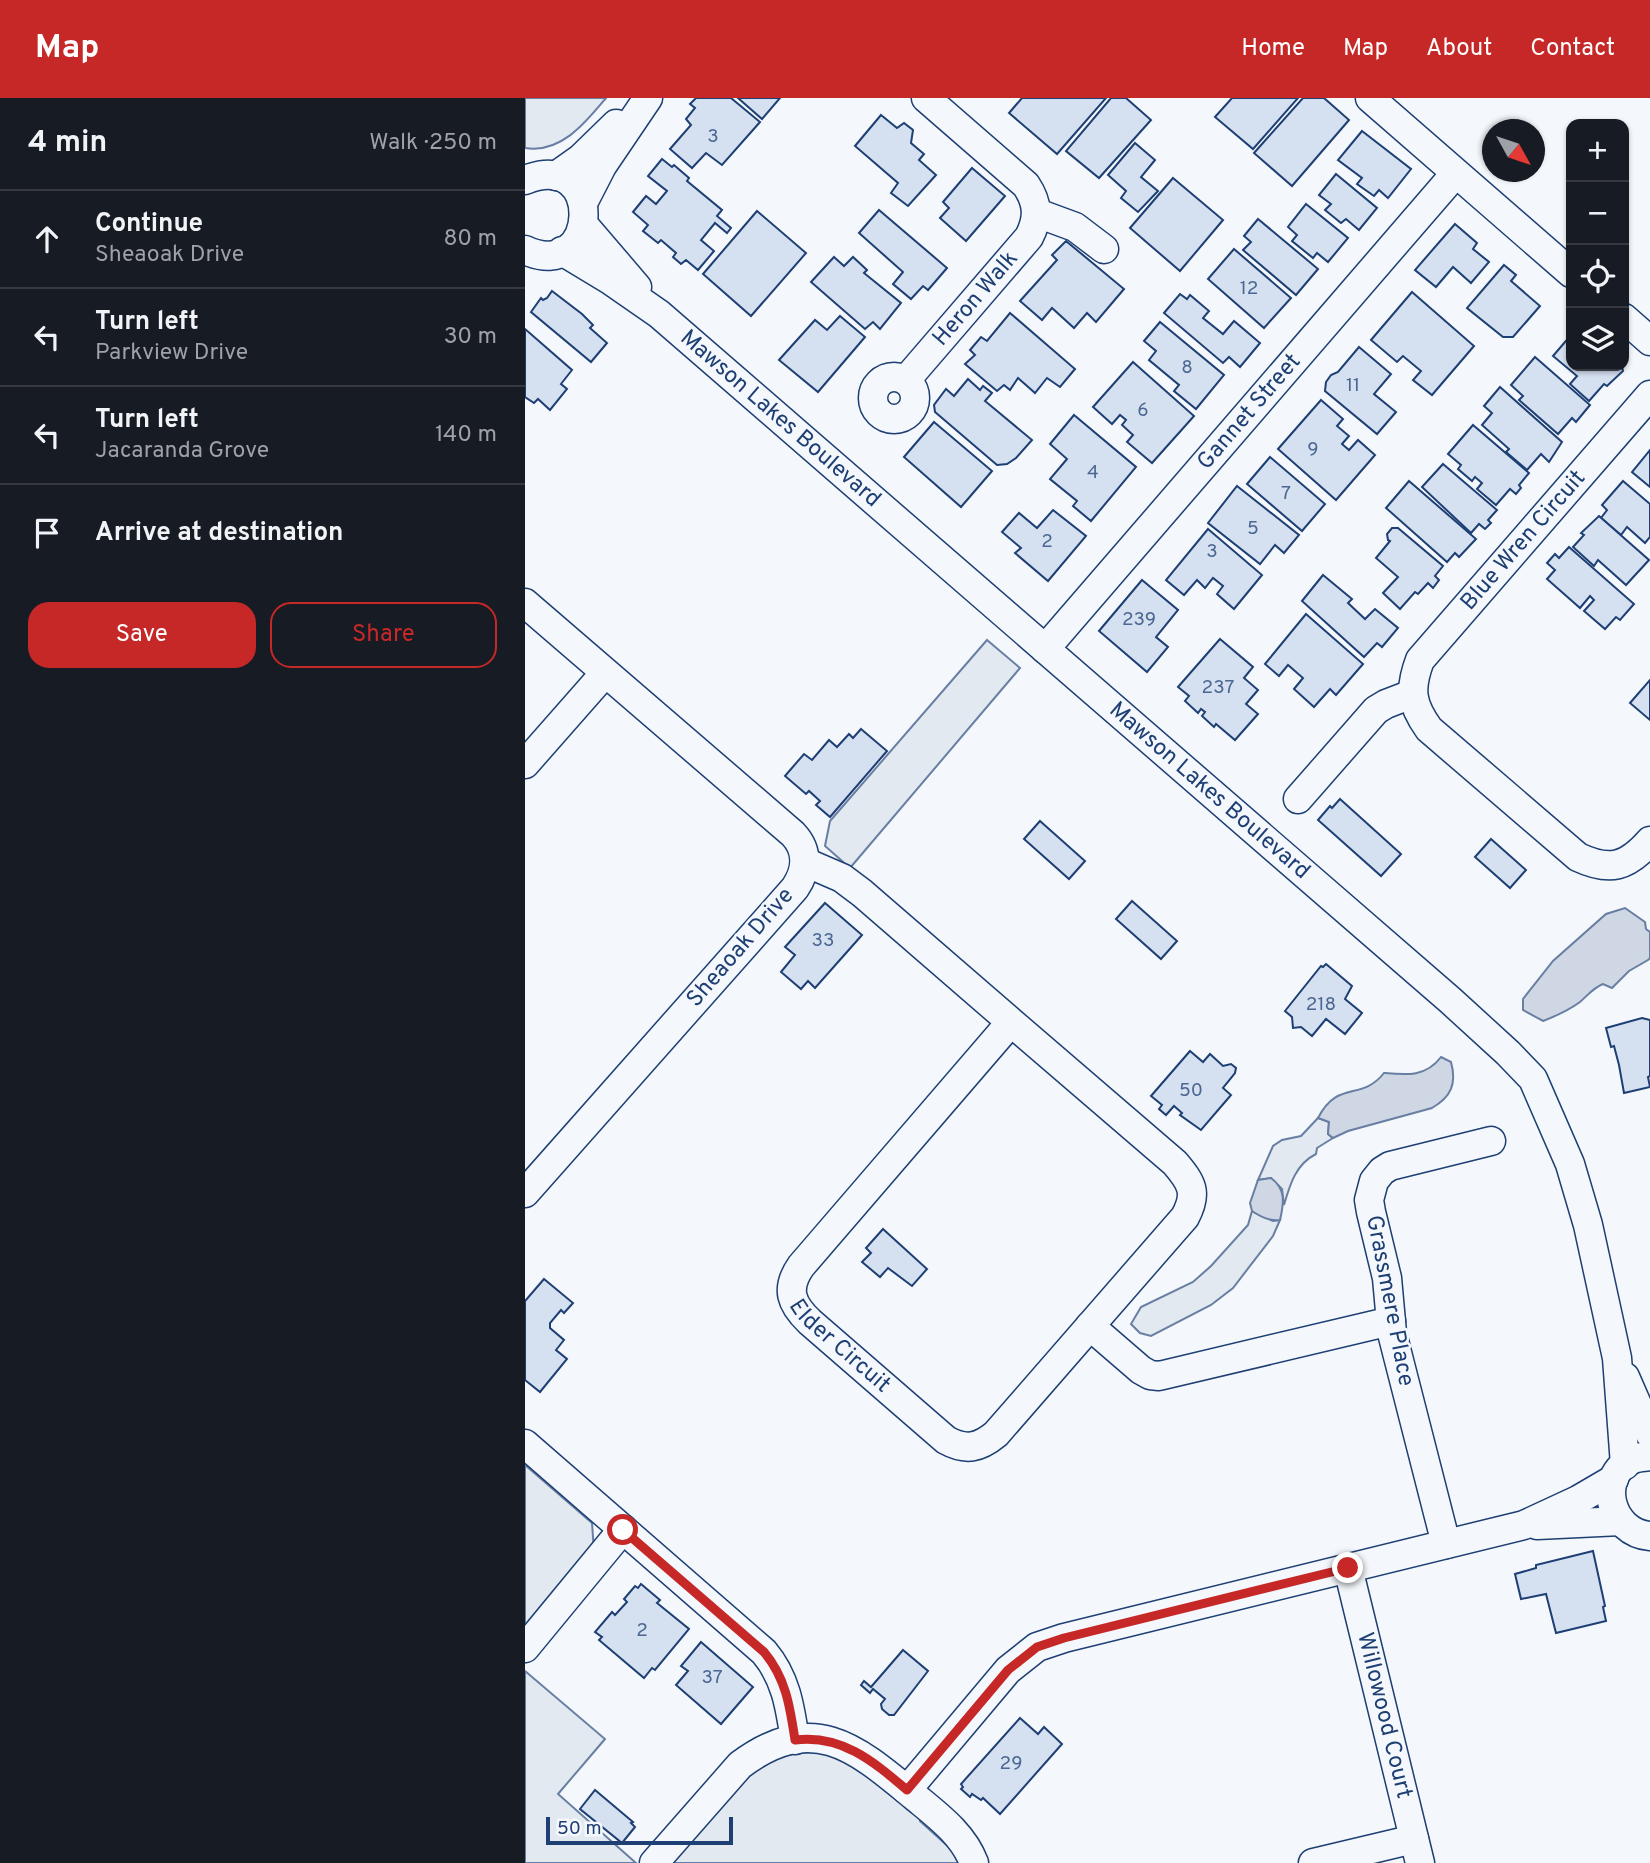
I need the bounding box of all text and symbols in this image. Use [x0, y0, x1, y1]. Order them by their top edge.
text: Map [35, 28, 99, 70]
text: Home [1241, 34, 1305, 64]
text: Map [1343, 34, 1388, 64]
text: About [1426, 34, 1492, 64]
text: Contact [1530, 34, 1615, 64]
north arrow [1482, 119, 1545, 182]
map controls [1566, 119, 1629, 371]
button: + [1566, 119, 1629, 182]
text: 4 min [28, 125, 107, 162]
house number: 3 [707, 125, 719, 149]
text: Walk · 250 m [369, 129, 497, 158]
button: − [1566, 182, 1629, 245]
text: Continue [95, 208, 203, 241]
icon: ahead [28, 220, 66, 258]
text: 80 m [444, 225, 497, 254]
text: Sheaoak Drive [95, 241, 244, 270]
street label: Heron Walk [927, 245, 1025, 353]
button: locate [1566, 245, 1629, 308]
house number: 12 [1240, 277, 1258, 301]
text: Turn left [95, 306, 199, 339]
button: layers [1566, 308, 1629, 371]
icon: left [28, 318, 66, 356]
text: 30 m [444, 323, 497, 352]
street label: Mawson Lakes Boulevard [674, 324, 887, 514]
text: Parkview Drive [95, 339, 248, 368]
street label: Gannet Street [1191, 348, 1308, 476]
house number: 8 [1181, 356, 1193, 380]
house number: 11 [1346, 374, 1360, 398]
house number: 6 [1137, 399, 1149, 423]
text: Turn left [95, 404, 199, 437]
icon: left [28, 416, 66, 454]
text: 140 m [435, 421, 497, 450]
text: Jacaranda Grove [95, 437, 269, 466]
house number: 9 [1307, 438, 1319, 462]
house number: 4 [1087, 461, 1099, 485]
street label: Blue Wren Circuit [1455, 465, 1593, 617]
house number: 7 [1281, 482, 1291, 506]
icon: arrive [28, 514, 66, 552]
text: Arrive at destination [95, 517, 343, 550]
house number: 5 [1247, 517, 1259, 541]
house number: 2 [1041, 530, 1053, 554]
house number: 3 [1206, 540, 1218, 564]
button: Save [28, 602, 256, 668]
button: Share [270, 602, 497, 668]
house number: 239 [1122, 608, 1156, 632]
house number: 237 [1202, 676, 1234, 700]
street label: Mawson Lakes Boulevard [1103, 696, 1316, 886]
street label: Sheaoak Drive [681, 882, 801, 1014]
house number: 33 [812, 929, 834, 953]
house number: 218 [1306, 993, 1336, 1017]
house number: 50 [1179, 1079, 1203, 1103]
street label: Grassmere Place [1358, 1213, 1420, 1389]
street label: Elder Circuit [781, 1294, 896, 1400]
route start [607, 1514, 638, 1545]
route end [1332, 1552, 1363, 1583]
house number: 2 [636, 1619, 648, 1643]
street label: Willowood Court [1350, 1630, 1418, 1802]
house number: 37 [701, 1666, 723, 1690]
house number: 29 [1000, 1752, 1022, 1776]
scale bar [546, 1814, 733, 1846]
text: 50 m [557, 1817, 602, 1841]

